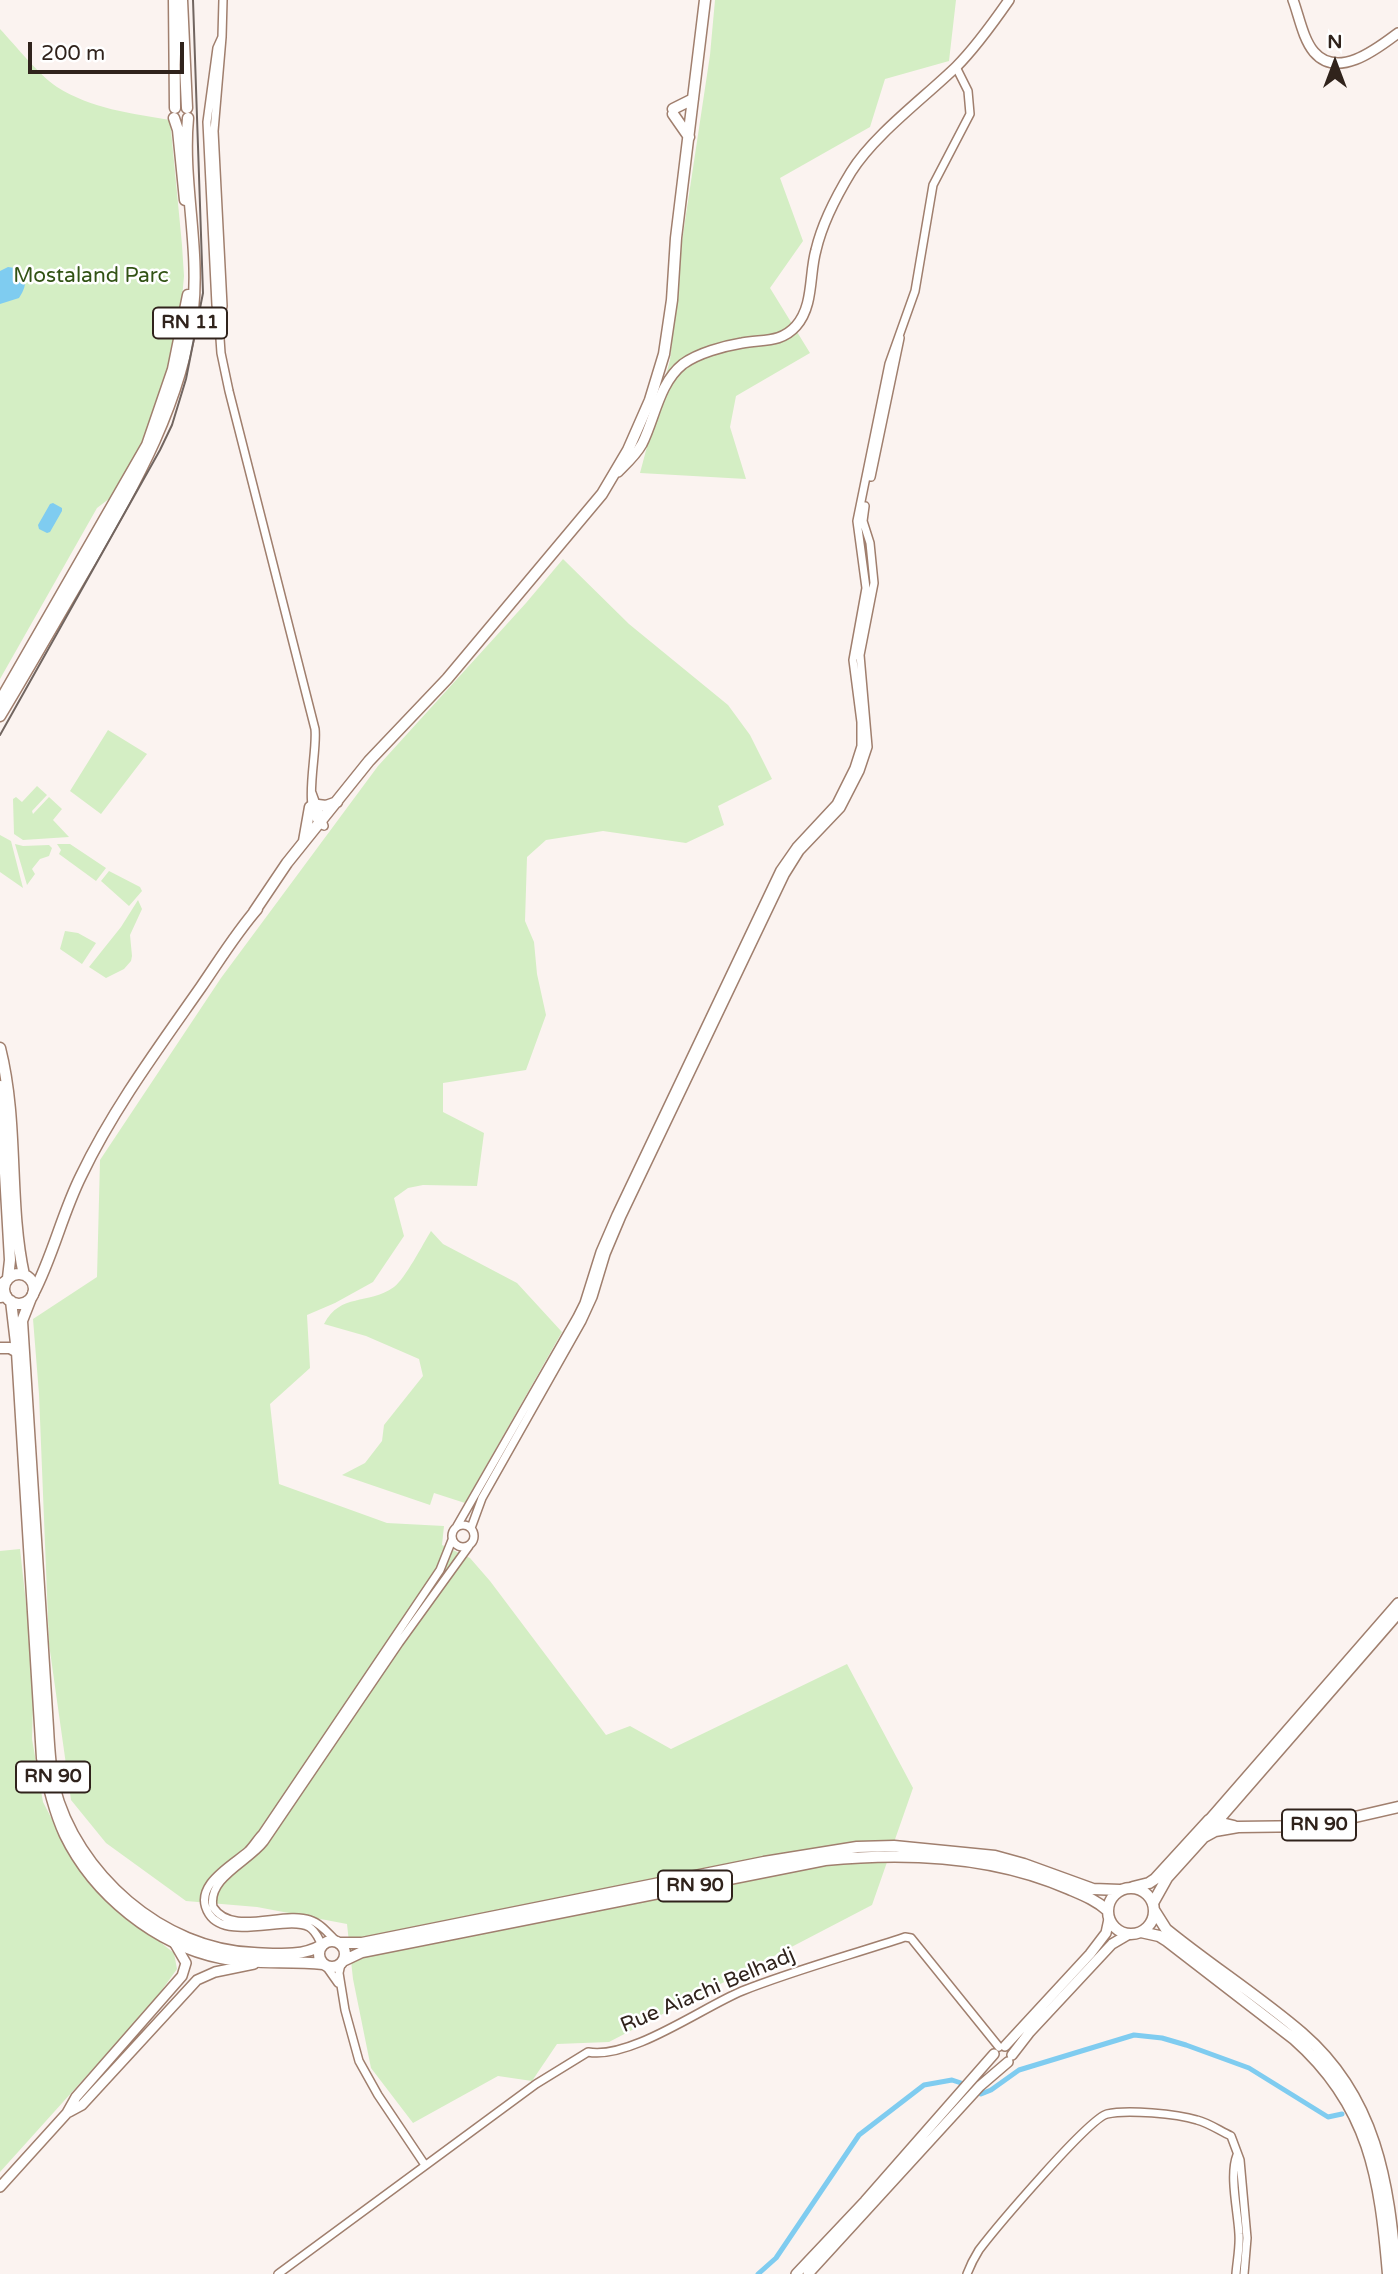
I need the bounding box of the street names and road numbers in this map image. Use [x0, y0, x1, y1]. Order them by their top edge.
road number: RN 11 [153, 308, 227, 338]
road number: RN 90 [16, 1762, 90, 1792]
road number: RN 90 [1282, 1810, 1356, 1840]
road number: RN 90 [658, 1870, 732, 1902]
street label: Rue Aiachi Belhadj [617, 1943, 799, 2039]

